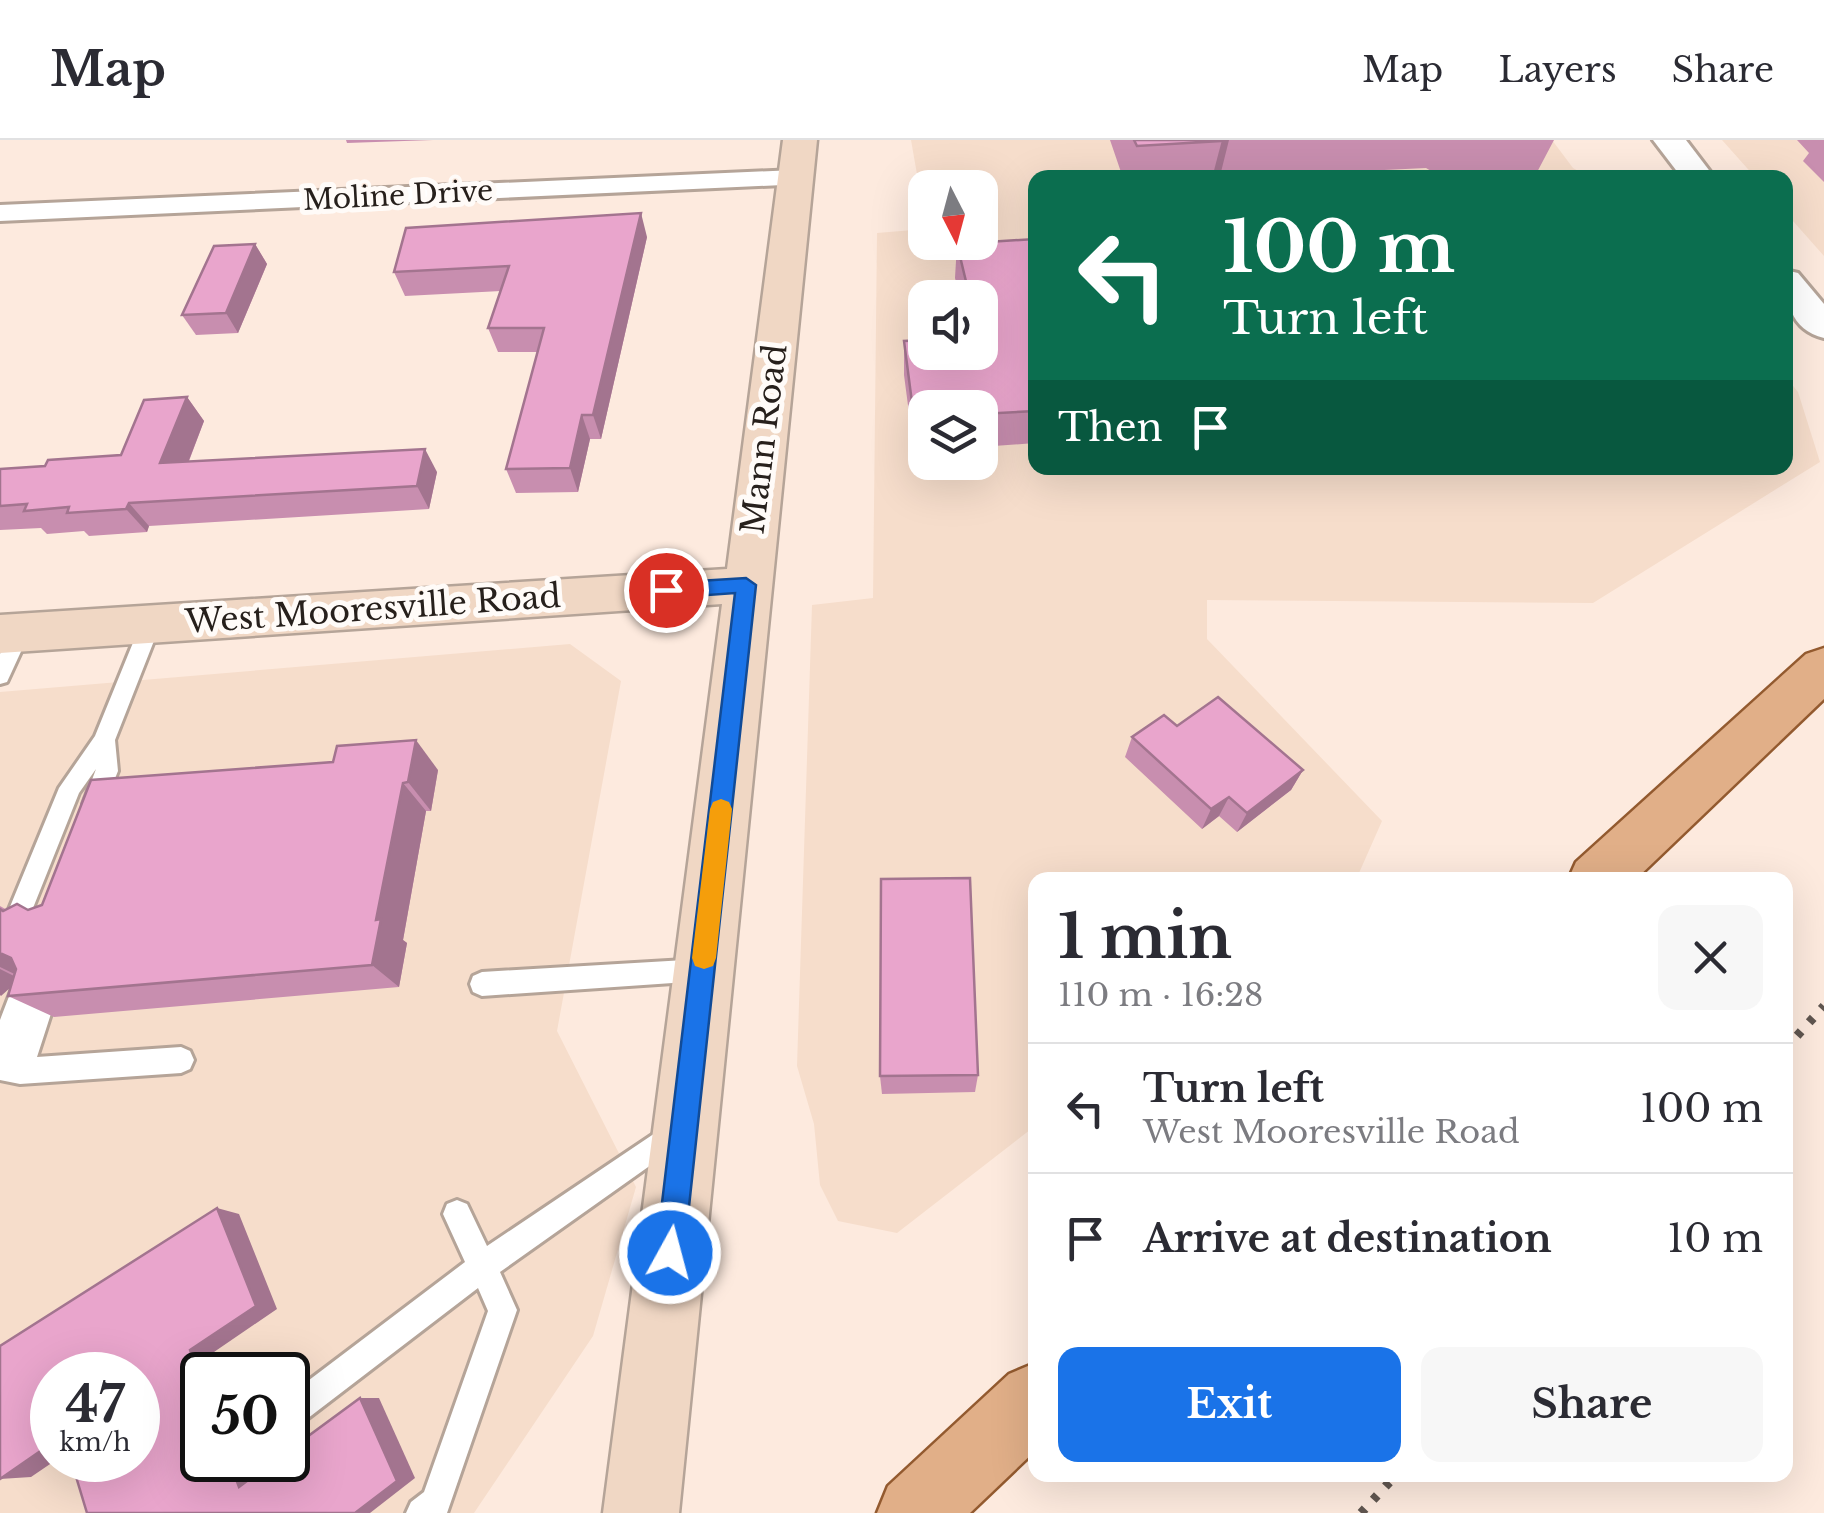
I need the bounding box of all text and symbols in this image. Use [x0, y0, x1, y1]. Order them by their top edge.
text: Map [50, 39, 166, 99]
text: Map [1362, 48, 1443, 91]
text: Layers [1498, 48, 1617, 91]
text: Share [1672, 48, 1774, 91]
north arrow [908, 170, 998, 260]
map controls [908, 170, 998, 480]
street label: Moline Drive [302, 173, 494, 218]
text: 100 m [1223, 204, 1455, 291]
icon: left [1058, 210, 1188, 340]
button: sound [908, 280, 998, 370]
text: Turn left [1223, 290, 1428, 346]
street label: Mann Road [733, 342, 795, 536]
button: layers [908, 390, 998, 480]
icon: arrive [1183, 400, 1238, 455]
text: Then [1058, 404, 1163, 451]
pin [624, 548, 709, 633]
icon: arrive [639, 563, 694, 618]
street label: West Mooresville Road [183, 576, 562, 642]
text: 1 min [1058, 900, 1232, 974]
button: close [1658, 905, 1763, 1010]
text: 110 m · 16:28 [1058, 975, 1263, 1015]
text: Turn left [1143, 1065, 1324, 1112]
icon: left [1058, 1081, 1113, 1136]
text: 100 m [1640, 1085, 1763, 1132]
text: West Mooresville Road [1143, 1112, 1520, 1152]
position arrow [618, 1201, 722, 1305]
icon: arrive [1058, 1211, 1113, 1266]
text: Arrive at destination [1143, 1215, 1552, 1262]
text: 10 m [1667, 1215, 1763, 1262]
button: Exit [1058, 1347, 1401, 1462]
button: Share [1421, 1347, 1763, 1462]
speed limit sign: 50 [180, 1352, 310, 1482]
text: 47 [66, 1373, 125, 1436]
text: km/h [60, 1427, 130, 1458]

